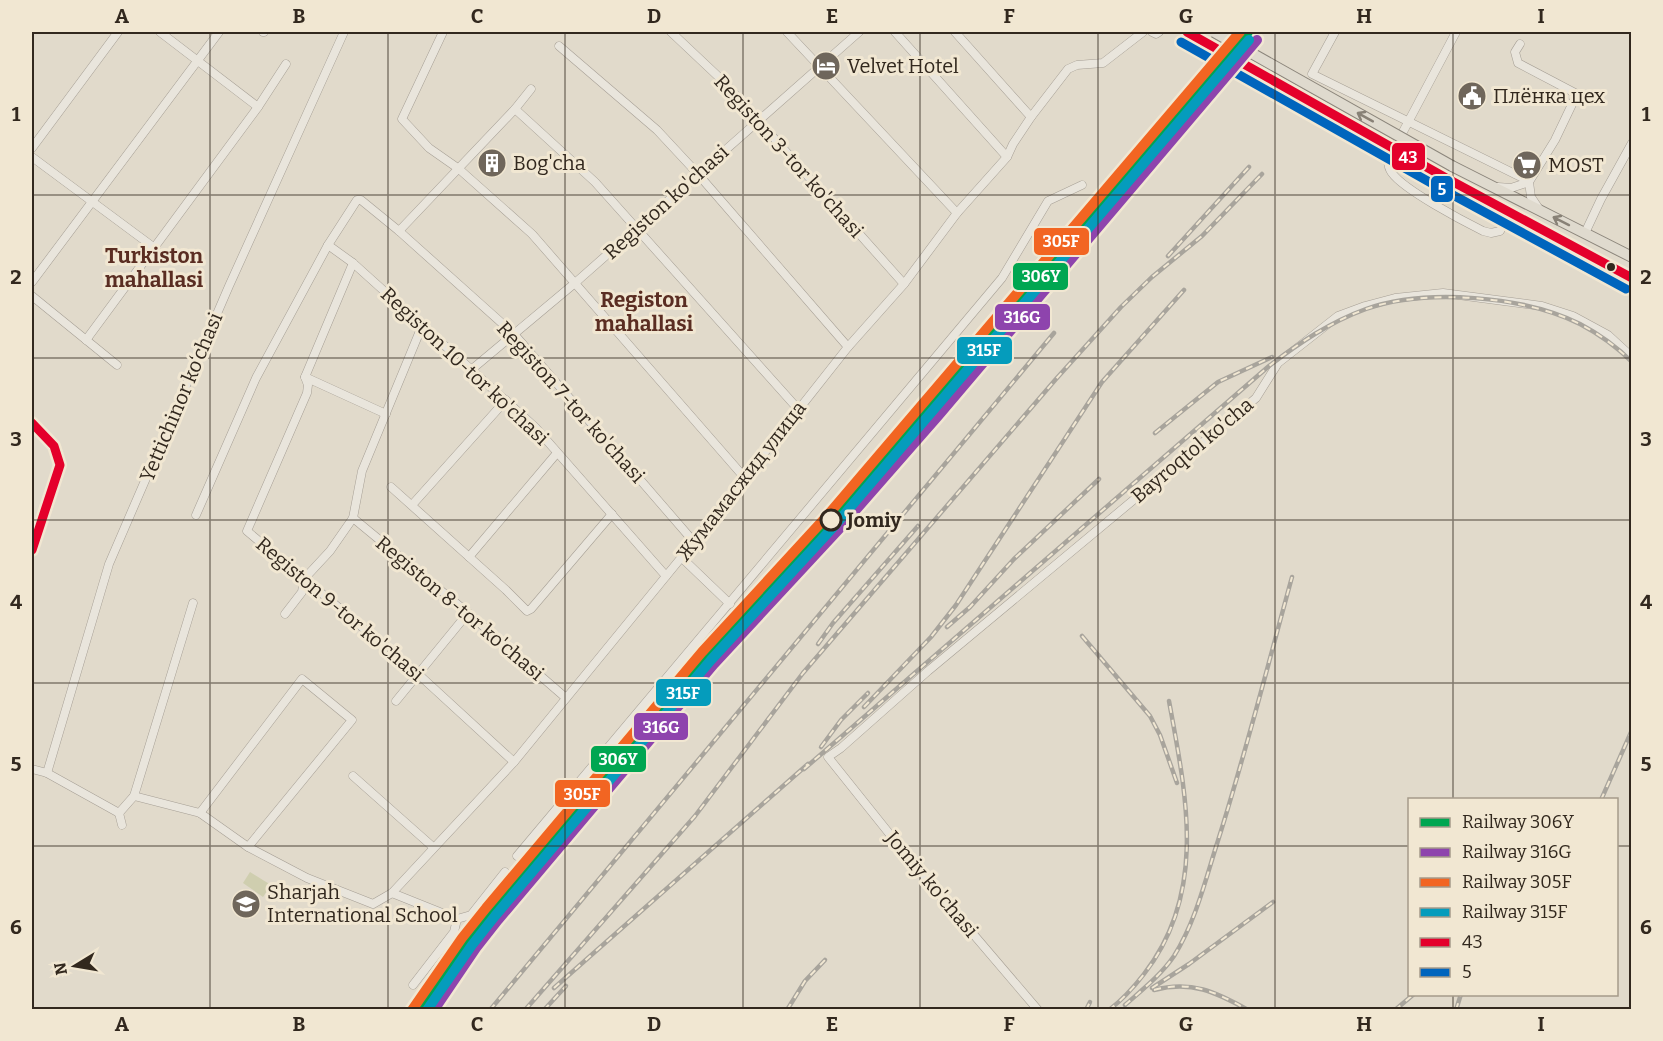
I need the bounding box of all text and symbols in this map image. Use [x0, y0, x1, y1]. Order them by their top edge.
text: A [115, 4, 130, 28]
text: B [293, 4, 306, 28]
text: C [471, 4, 483, 28]
text: D [647, 4, 661, 28]
text: E [826, 4, 838, 28]
text: F [1003, 4, 1015, 28]
text: G [1179, 4, 1193, 28]
text: H [1356, 4, 1372, 28]
text: I [1537, 4, 1545, 28]
hotel icon: Velvet Hotel [810, 50, 842, 82]
place label: Velvet Hotel [847, 54, 959, 78]
street label: Registon 3-tor ko'chasi [709, 69, 869, 243]
public building icon: Плёнка цех [1456, 80, 1488, 112]
place label: Плёнка цех [1493, 84, 1605, 108]
text: 1 [12, 102, 21, 126]
text: 1 [1642, 102, 1651, 126]
one-way arrow [1357, 110, 1374, 122]
street label: Registon ko'chasi [599, 140, 733, 264]
line badge: 43 [1391, 142, 1426, 171]
building icon: Bog'cha [476, 147, 508, 179]
text: 43 [1399, 148, 1417, 167]
supermarket icon: MOST [1511, 149, 1543, 181]
place label: Bog'cha [513, 151, 586, 175]
place label: MOST [1548, 153, 1604, 177]
line badge: 5 [1430, 175, 1454, 203]
text: 5 [1438, 180, 1447, 199]
one-way arrow [1552, 214, 1570, 226]
line badge: 305F [1033, 227, 1090, 256]
text: 305F [1042, 232, 1080, 251]
district label: Turkiston mahallasi [105, 243, 204, 293]
unlabelled marker [1605, 261, 1617, 273]
line badge: 306Y [1012, 262, 1069, 291]
text: 2 [10, 265, 22, 289]
text: 2 [1640, 265, 1652, 289]
text: 306Y [1021, 267, 1061, 286]
street label: Registon 10-tor ko'chasi [376, 282, 554, 450]
district label: Registon mahallasi [595, 287, 694, 337]
line badge: 316G [994, 303, 1051, 331]
text: 316G [1003, 308, 1041, 327]
street label: Yettichinor ko‘chasi [134, 309, 228, 485]
street label: Registon 7-tor ko'chasi [492, 316, 650, 488]
line badge: 315F [956, 336, 1013, 365]
text: 315F [967, 341, 1001, 360]
street label: Bayroqtol ko'cha [1126, 392, 1258, 508]
street label: Жумамасжид улица [671, 396, 811, 566]
text: 3 [10, 427, 22, 451]
text: 3 [1640, 427, 1652, 451]
place label: Jomiy [846, 508, 902, 532]
marker: Jomiy [820, 509, 842, 531]
street label: Registon 8-tor ko'chasi [371, 531, 549, 685]
street label: Registon 9-tor ko'chasi [251, 532, 429, 686]
text: 4 [10, 590, 22, 614]
text: 4 [1640, 590, 1652, 614]
line badge: 315F [655, 678, 712, 707]
text: 315F [666, 684, 700, 703]
line badge: 316G [633, 712, 689, 741]
text: 316G [642, 718, 680, 737]
line badge: 306Y [590, 745, 647, 773]
text: 306Y [598, 750, 638, 769]
text: 5 [11, 752, 22, 776]
text: 5 [1641, 752, 1652, 776]
line badge: 305F [554, 779, 611, 808]
text: 305F [563, 785, 601, 804]
legend [1408, 798, 1618, 996]
text: Railway 306Y [1462, 811, 1574, 833]
street label: Jomiy ko'chasi [880, 825, 983, 942]
text: Railway 316G [1462, 841, 1572, 863]
text: Railway 305F [1462, 871, 1572, 893]
place label: Sharjah International School [267, 880, 458, 927]
school or university icon: Sharjah International School [230, 888, 262, 920]
text: Railway 315F [1462, 901, 1567, 923]
text: 6 [10, 915, 22, 939]
text: 6 [1640, 915, 1652, 939]
text: 43 [1462, 931, 1483, 953]
north arrow [45, 936, 105, 996]
text: N [50, 961, 71, 977]
text: 5 [1462, 961, 1472, 983]
text: A [115, 1012, 130, 1036]
text: B [293, 1012, 306, 1036]
text: C [471, 1012, 483, 1036]
text: D [647, 1012, 661, 1036]
text: E [826, 1012, 838, 1036]
text: F [1003, 1012, 1015, 1036]
text: G [1179, 1012, 1193, 1036]
text: H [1356, 1012, 1372, 1036]
text: I [1537, 1012, 1545, 1036]

